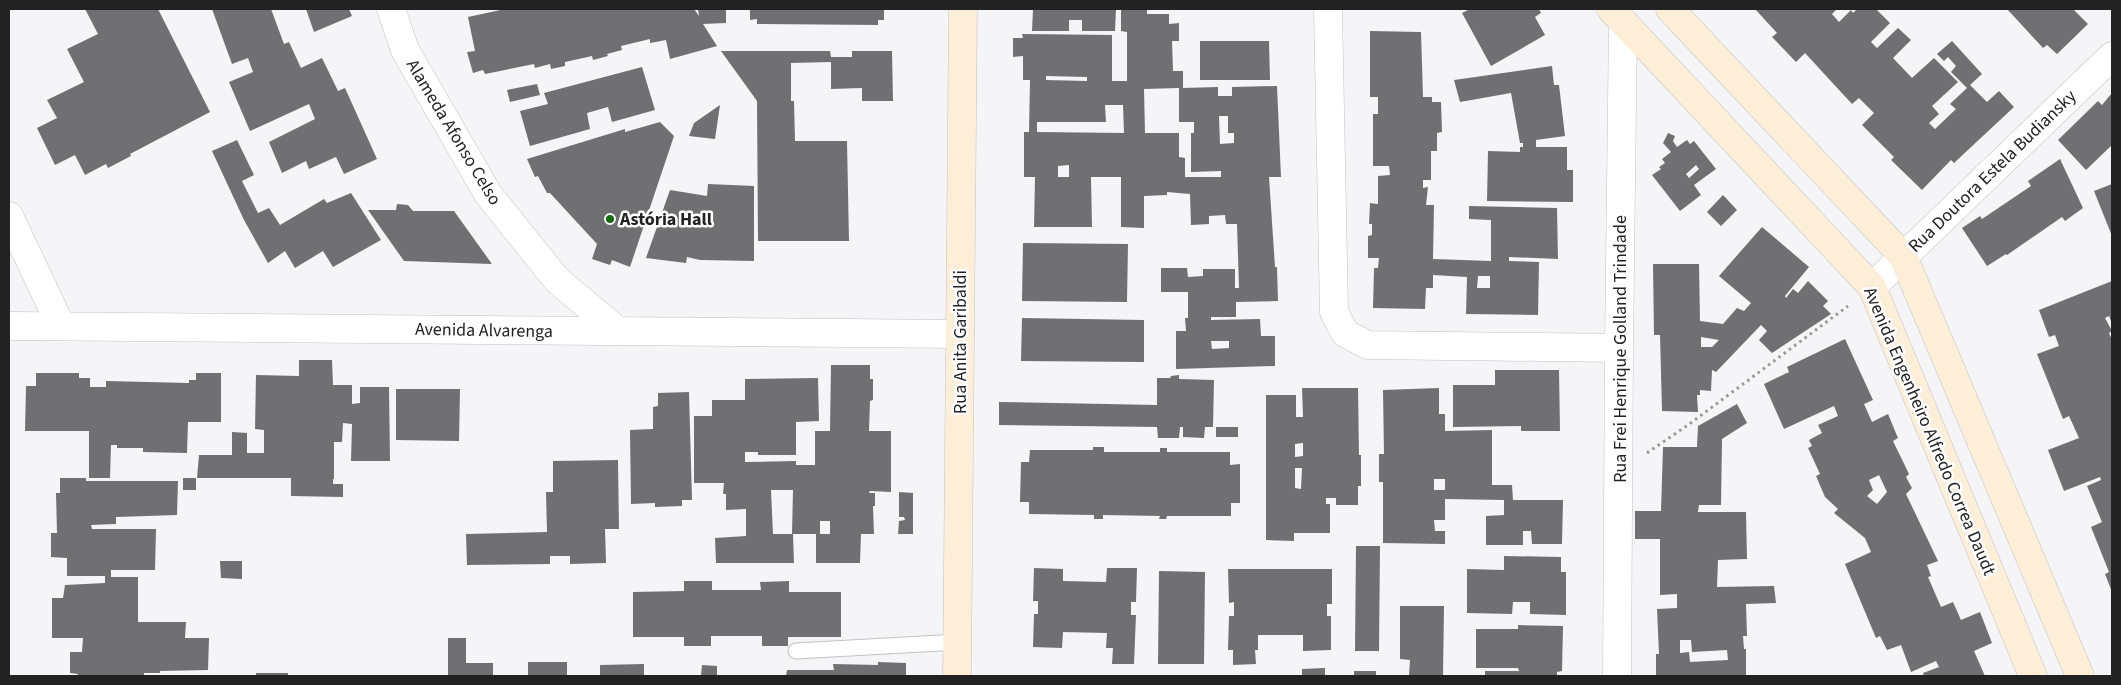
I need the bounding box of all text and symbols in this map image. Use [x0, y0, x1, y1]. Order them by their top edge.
street label: Alameda Afonso Celso [400, 55, 507, 210]
street label: Rua Doutora Estela Budiansky [1903, 84, 2082, 258]
place label: Astória Hall [619, 207, 712, 232]
marker: Astória Hall [604, 213, 616, 225]
street label: Rua Frei Henrique Golland Trindade [1608, 215, 1633, 483]
street label: Rua Anita Garibaldi [948, 270, 973, 414]
street label: Avenida Engenheiro Alfredo Correa Daudt [1857, 283, 2002, 579]
street label: Avenida Alvarenga [415, 317, 553, 344]

